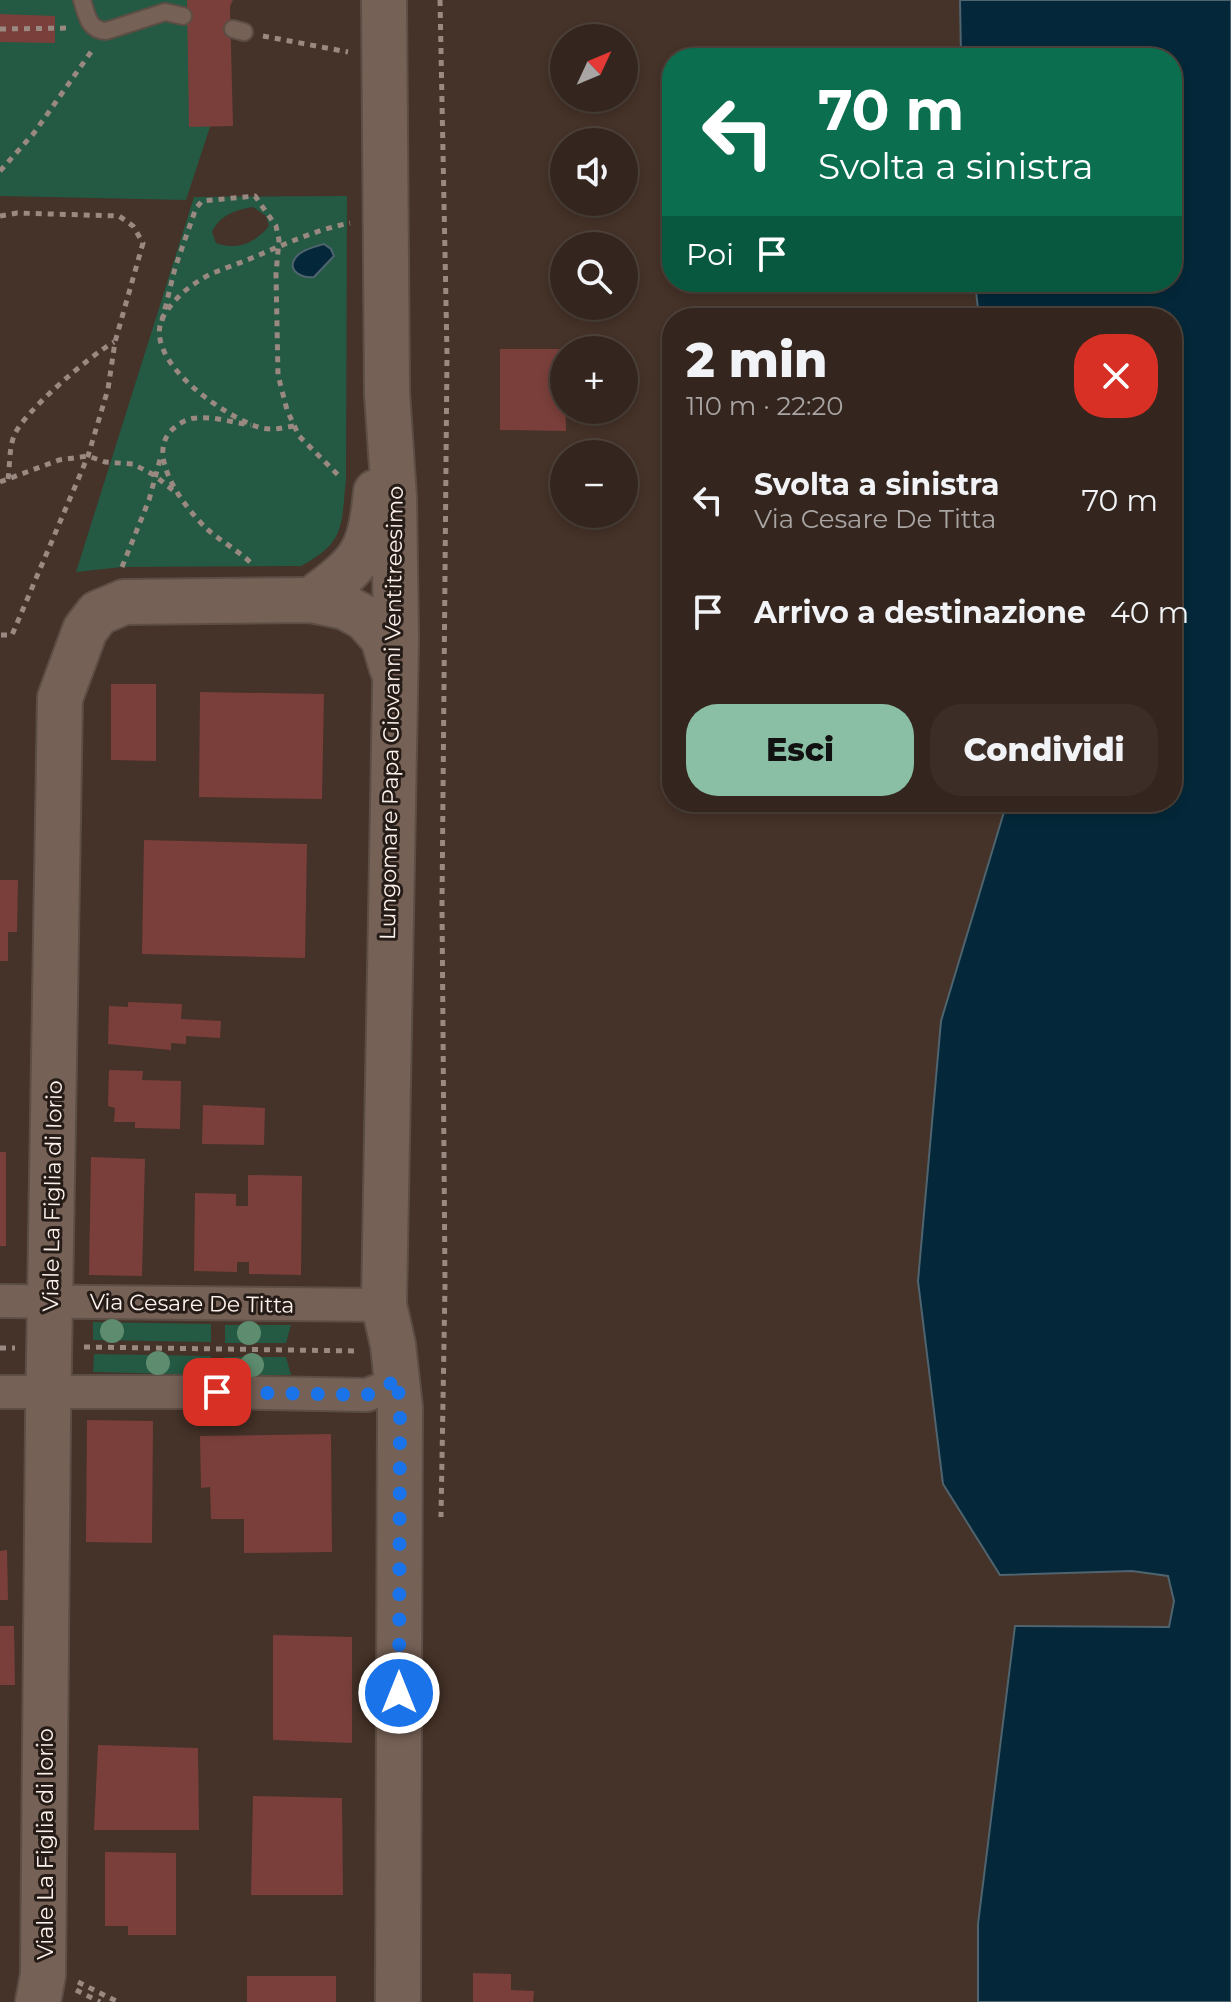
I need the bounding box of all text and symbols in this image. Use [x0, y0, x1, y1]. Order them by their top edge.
north arrow [550, 24, 638, 112]
map controls [550, 24, 638, 528]
text: 70 m [818, 76, 964, 144]
icon: left [686, 80, 790, 184]
button: sound [550, 128, 638, 216]
text: Svolta a sinistra [818, 144, 1094, 188]
button: search [550, 232, 638, 320]
icon: arrive [750, 232, 794, 276]
text: Poi [686, 236, 734, 273]
text: 2 min [686, 331, 827, 389]
button: close [1074, 334, 1158, 418]
button: + [550, 336, 638, 424]
text: 110 m · 22:20 [686, 390, 844, 422]
button: − [550, 440, 638, 528]
text: Svolta a sinistra [754, 466, 1000, 503]
icon: left [686, 478, 730, 522]
text: 70 m [1081, 482, 1158, 519]
street label: Lungomare Papa Giovanni Ventitreesimo [374, 486, 409, 940]
text: Via Cesare De Titta [754, 503, 996, 535]
icon: arrive [686, 590, 730, 634]
text: Arrivo a destinazione [754, 594, 1086, 631]
text: 40 m [1110, 594, 1189, 631]
button: Esci [686, 704, 914, 796]
button: Condividi [930, 704, 1158, 796]
street label: Viale La Figlia di Iorio [37, 1080, 68, 1312]
street label: Via Cesare De Titta [89, 1288, 295, 1319]
pin [183, 1358, 251, 1426]
icon: arrive [195, 1370, 239, 1414]
position arrow [357, 1651, 441, 1735]
street label: Viale La Figlia di Iorio [32, 1728, 59, 1960]

